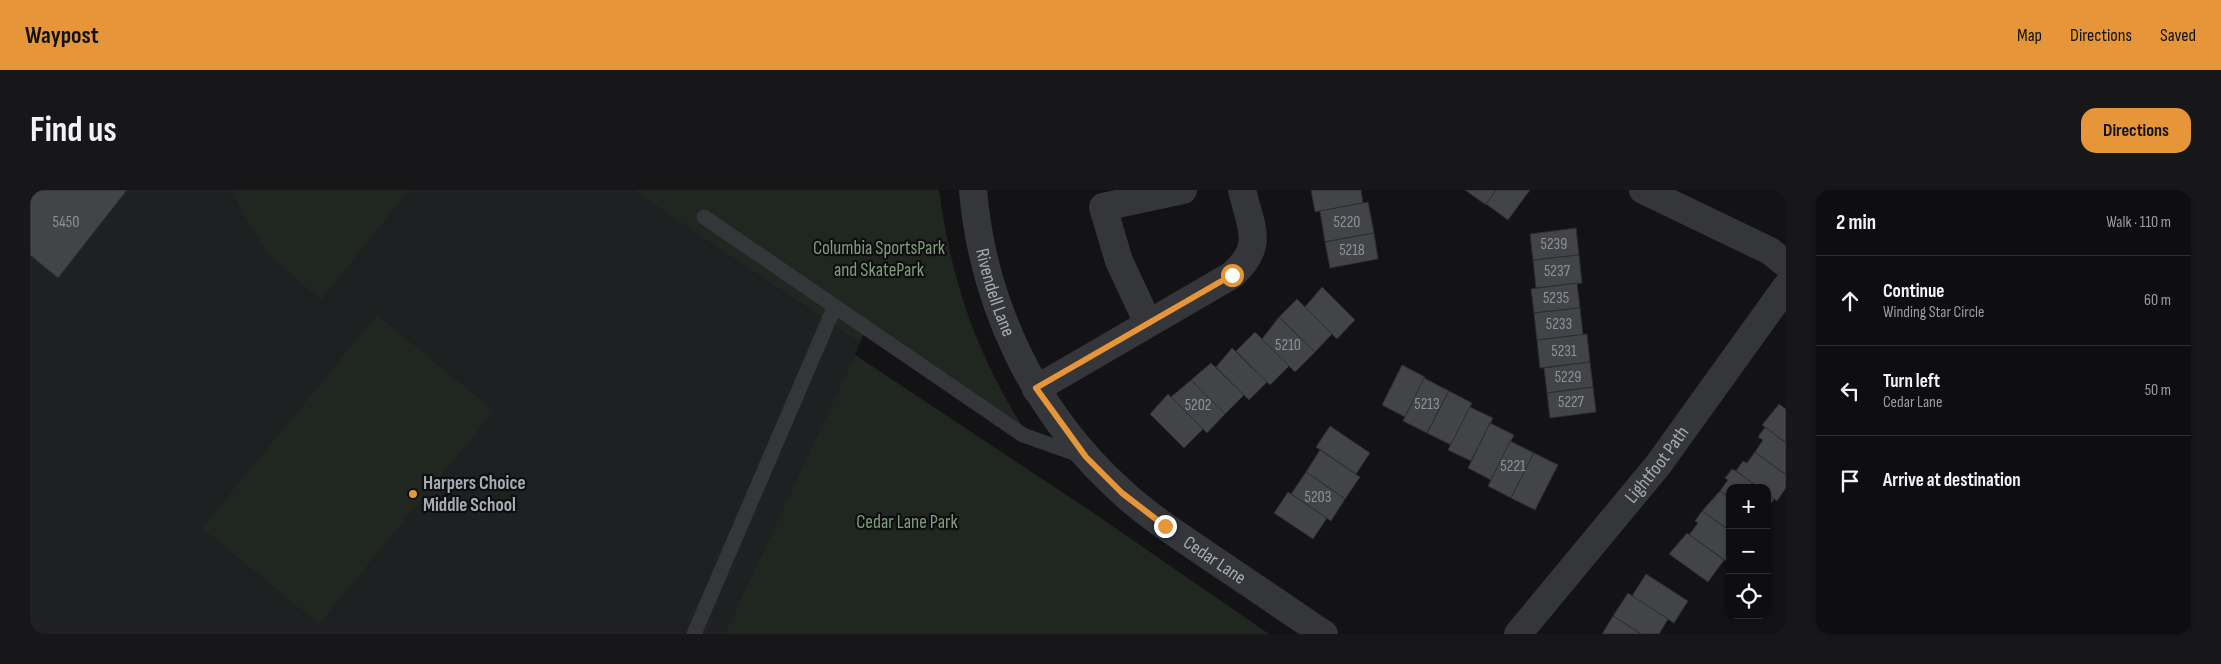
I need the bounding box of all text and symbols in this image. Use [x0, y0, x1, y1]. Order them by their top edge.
text: Waypost [25, 21, 99, 50]
text: Map [2017, 25, 2042, 46]
text: Directions [2070, 25, 2132, 46]
text: Saved [2160, 25, 2196, 46]
button: Directions [2081, 108, 2191, 153]
text: Find us [30, 109, 117, 152]
text: 2 min [1836, 210, 1876, 235]
house number: 5450 [53, 213, 79, 232]
house number: 5220 [1334, 213, 1360, 232]
text: Walk · 110 m [2106, 213, 2171, 232]
house number: 5239 [1541, 235, 1567, 254]
park label: Columbia SportsPark and SkatePark [813, 237, 946, 282]
house number: 5218 [1339, 241, 1365, 260]
street label: Rivendell Lane [971, 246, 1020, 340]
house number: 5237 [1544, 262, 1571, 281]
route start [1221, 264, 1244, 287]
text: Continue [1883, 280, 1944, 303]
icon: ahead [1836, 287, 1864, 315]
house number: 5235 [1543, 289, 1569, 308]
text: 60 m [2144, 291, 2171, 310]
text: Winding Star Circle [1883, 303, 1985, 322]
house number: 5233 [1546, 315, 1572, 334]
house number: 5210 [1275, 336, 1301, 355]
house number: 5231 [1551, 342, 1577, 361]
house number: 5229 [1555, 368, 1581, 387]
text: Turn left [1883, 370, 1940, 393]
icon: left [1836, 377, 1864, 405]
text: 50 m [2145, 381, 2171, 400]
house number: 5227 [1558, 393, 1585, 412]
text: Cedar Lane [1883, 393, 1942, 412]
house number: 5213 [1414, 395, 1440, 414]
house number: 5202 [1185, 396, 1211, 415]
street label: Lightfoot Path [1620, 422, 1694, 508]
house number: 5221 [1500, 457, 1526, 476]
icon: arrive [1836, 467, 1864, 495]
text: Arrive at destination [1883, 469, 2021, 492]
place label: Harpers Choice Middle School [423, 472, 526, 517]
map controls [1726, 484, 1771, 619]
button: + [1726, 484, 1771, 529]
marker: Harpers Choice Middle School [407, 488, 419, 500]
house number: 5203 [1305, 488, 1331, 507]
park label: Cedar Lane Park [856, 511, 958, 534]
route end [1154, 515, 1177, 538]
button: − [1726, 529, 1771, 574]
street label: Cedar Lane [1179, 531, 1250, 589]
button: locate [1726, 574, 1771, 619]

